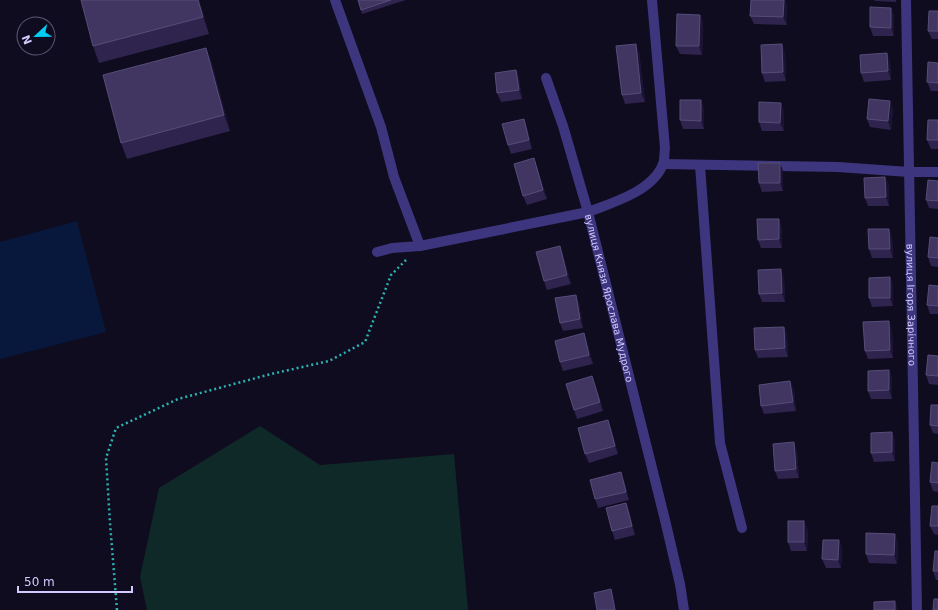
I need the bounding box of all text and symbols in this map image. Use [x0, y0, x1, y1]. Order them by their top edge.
north arrow [16, 16, 56, 56]
text: N [19, 33, 35, 46]
street label: вулиця Князя Ярослава Мудрого [583, 213, 636, 383]
street label: вулиця Ігоря Зарічного [905, 244, 918, 366]
scale bar [18, 568, 132, 594]
text: 50 m [24, 575, 55, 589]

